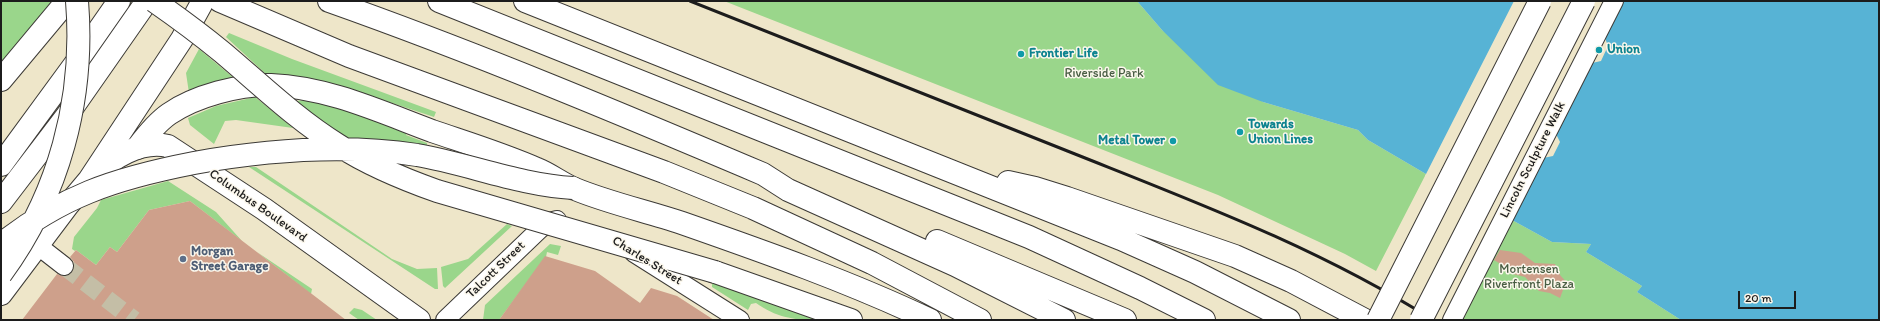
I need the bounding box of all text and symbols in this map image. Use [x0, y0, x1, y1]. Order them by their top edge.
place label: Union [1607, 42, 1640, 58]
marker: Union [1594, 45, 1604, 55]
place label: Frontier Life [1029, 46, 1098, 62]
marker: Frontier Life [1016, 49, 1026, 59]
park label: Riverside Park [1064, 66, 1144, 82]
street label: Lincoln Sculpture Walk [1497, 99, 1569, 221]
place label: Towards Union Lines [1248, 117, 1313, 148]
marker: Towards Union Lines [1235, 127, 1245, 137]
place label: Metal Tower [1098, 133, 1165, 149]
marker: Metal Tower [1168, 136, 1178, 146]
street label: Columbus Boulevard [206, 166, 310, 246]
street label: Charles Street [609, 233, 685, 289]
street label: Talcott Street [463, 238, 529, 302]
place label: Morgan Street Garage [191, 244, 268, 275]
marker: Morgan Street Garage [178, 254, 188, 264]
park label: Mortensen Riverfront Plaza [1484, 262, 1574, 293]
scale bar [1740, 283, 1798, 309]
text: 20 m [1745, 291, 1772, 305]

